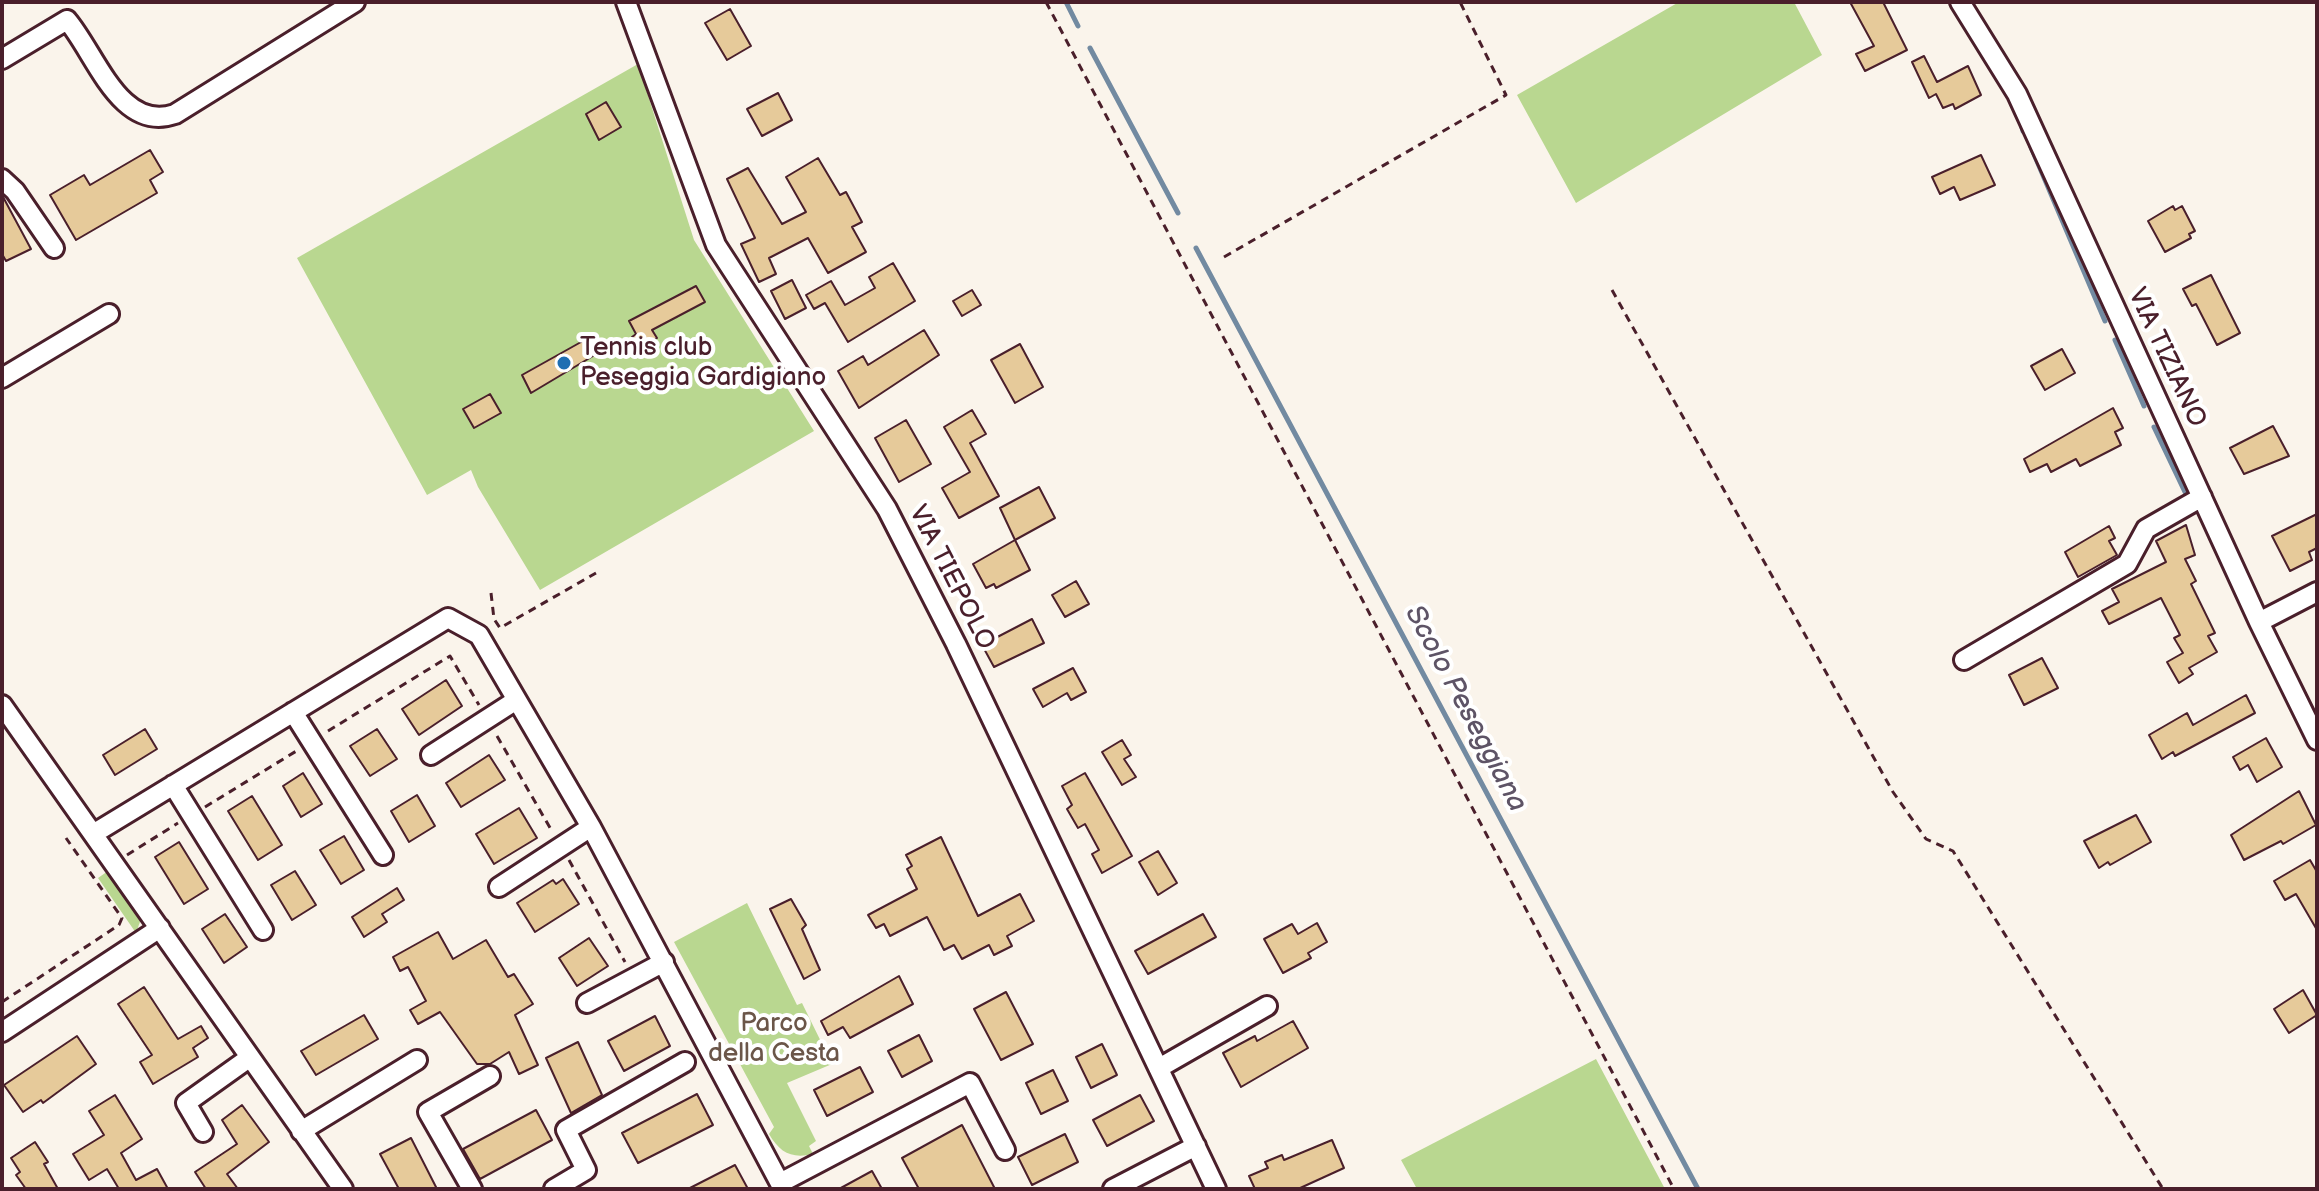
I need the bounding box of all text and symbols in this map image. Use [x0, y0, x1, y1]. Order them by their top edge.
street label: VIA TIZIANO [2120, 283, 2212, 433]
place label: Tennis club Peseggia Gardigiano [580, 332, 826, 394]
marker: Tennis club Peseggia Gardigiano [555, 354, 573, 372]
street label: VIA TIEPOLO [901, 501, 1001, 655]
water label: Scolo Peseggiana [1396, 600, 1534, 818]
park label: Parco della Cesta [708, 1008, 840, 1070]

